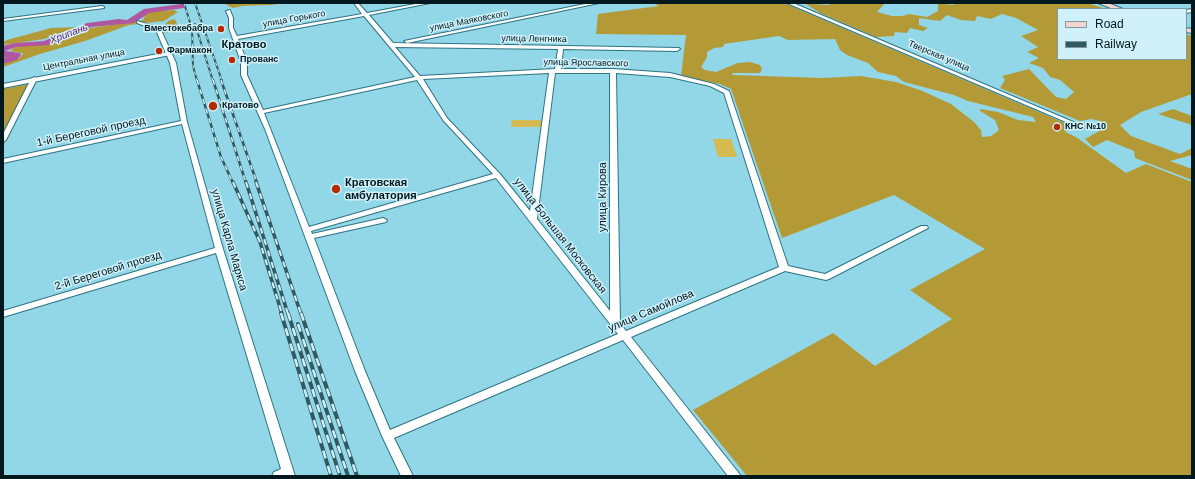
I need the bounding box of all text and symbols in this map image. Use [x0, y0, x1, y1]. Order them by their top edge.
street label: улица Горького [262, 8, 326, 30]
street label: улица Маяковского [429, 8, 509, 34]
legend [1057, 8, 1187, 60]
text: Road [1095, 17, 1124, 31]
water label: Хрипань [48, 21, 90, 47]
place label: Вместокебабра [144, 24, 213, 34]
marker: Вместокебабра [216, 24, 226, 34]
street label: улица Ленгника [501, 33, 567, 45]
text: Railway [1095, 37, 1137, 51]
district label: Кратово [222, 38, 266, 52]
street label: Тверская улица [907, 38, 971, 74]
marker: Фармакон [154, 46, 164, 56]
place label: Фармакон [167, 46, 212, 56]
street label: Центральная улица [42, 47, 126, 73]
marker: Прованс [227, 55, 237, 65]
place label: Прованс [240, 55, 278, 65]
street label: улица Ярославского [544, 57, 628, 69]
marker: Кратово [207, 100, 219, 112]
place label: Кратово [222, 101, 259, 111]
street label: 1-й Береговой проезд [35, 114, 147, 150]
marker: КНС №10 [1052, 122, 1062, 132]
place label: КНС №10 [1065, 122, 1106, 132]
street label: улица Кирова [596, 162, 610, 232]
place label: Кратовская амбулатория [345, 176, 417, 202]
street label: улица Большая Московская [511, 176, 609, 296]
marker: Кратовская амбулатория [330, 183, 342, 195]
street label: улица Карла Маркса [208, 188, 250, 292]
street label: 2-й Береговой проезд [53, 248, 163, 294]
street label: улица Самойлова [606, 287, 696, 335]

